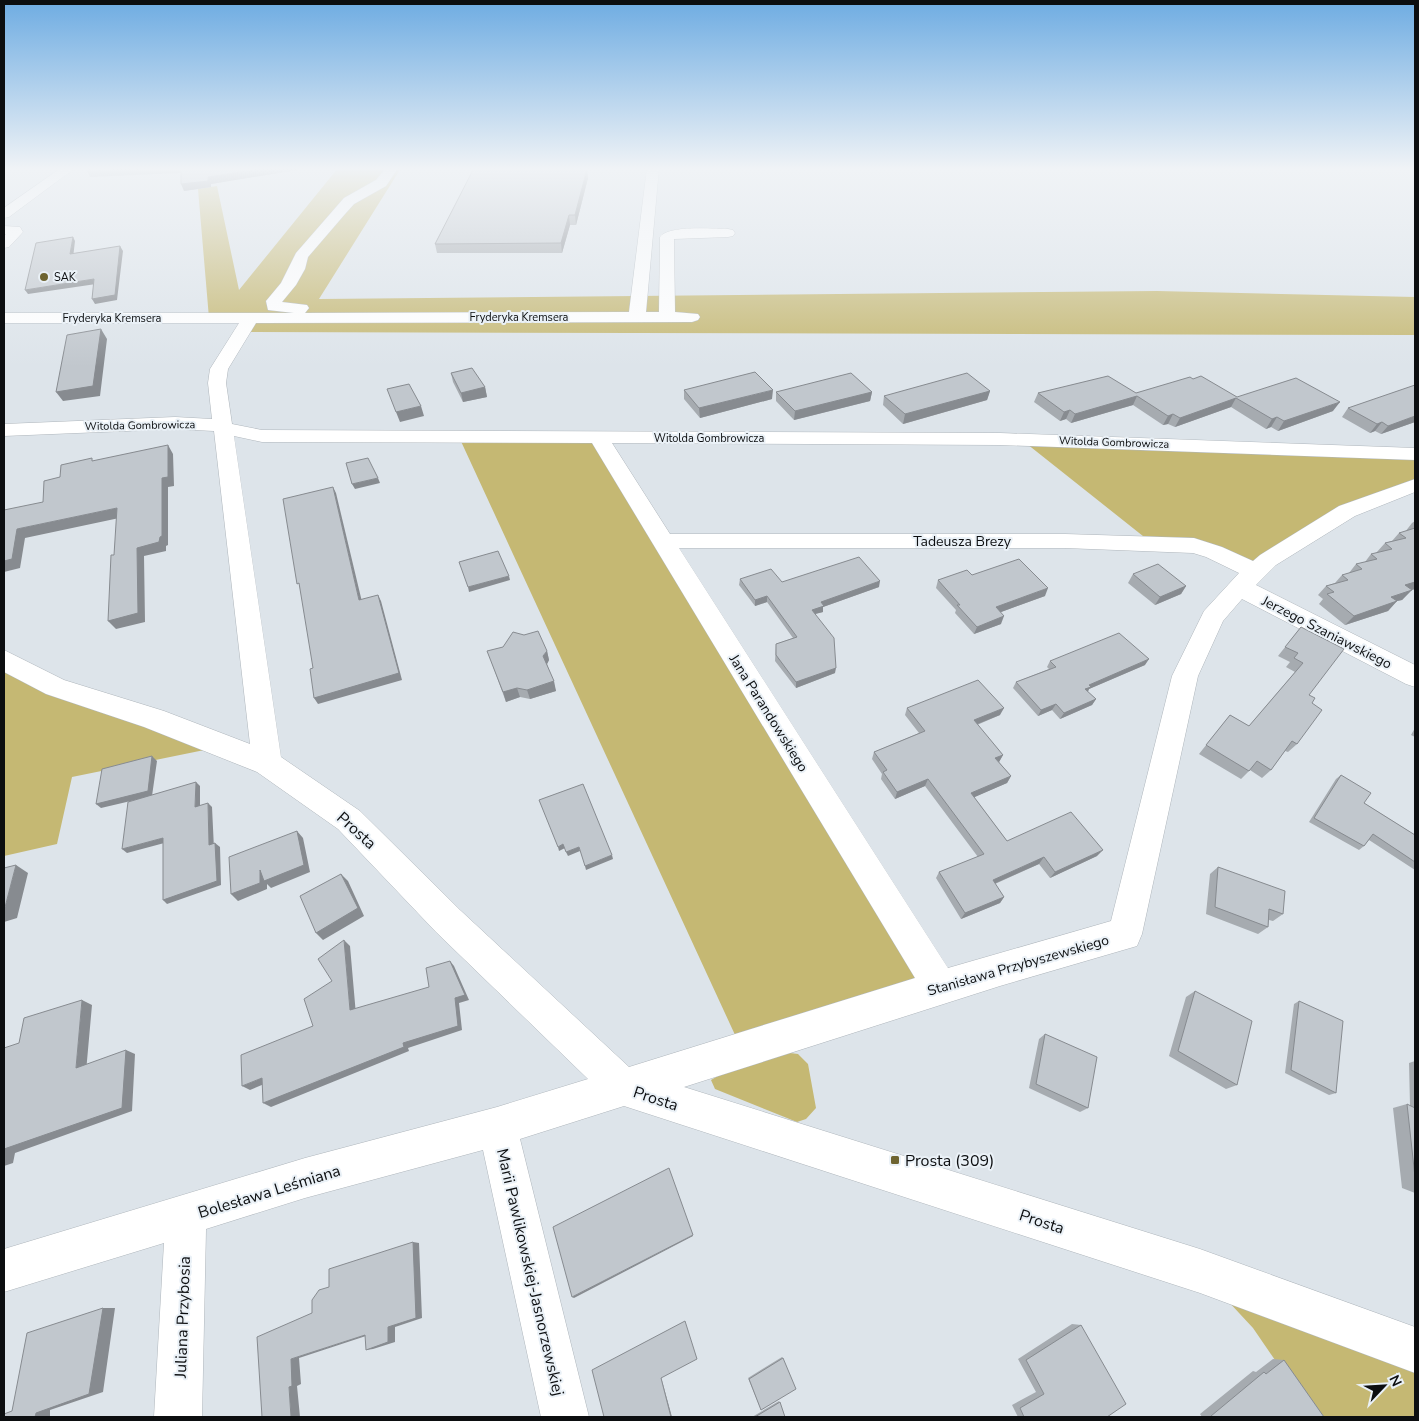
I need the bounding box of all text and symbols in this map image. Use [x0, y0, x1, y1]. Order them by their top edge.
place label: SAK [54, 270, 77, 285]
marker: SAK [38, 271, 50, 283]
street label: Fryderyka Kremsera [470, 310, 569, 325]
street label: Fryderyka Kremsera [63, 311, 162, 326]
street label: Witolda Gombrowicza [85, 417, 196, 434]
street label: Witolda Gombrowicza [654, 431, 764, 446]
street label: Witolda Gombrowicza [1059, 433, 1170, 452]
street label: Tadeusza Brezy [913, 532, 1012, 551]
street label: Jerzego Szaniawskiego [1258, 591, 1395, 674]
street label: Jana Parandowskiego [724, 650, 813, 776]
street label: Prosta [332, 807, 381, 854]
street label: Stanisława Przybyszewskiego [925, 930, 1111, 1001]
street label: Prosta [630, 1081, 681, 1117]
street label: Marii Pawlikowskiej-Jasnorzewskiej [491, 1146, 569, 1398]
place label: Prosta (309) [905, 1150, 994, 1172]
marker: Prosta (309) [889, 1154, 901, 1166]
street label: Bolesława Leśmiana [195, 1160, 343, 1224]
street label: Prosta [1016, 1204, 1067, 1240]
street label: Juliana Przybosia [170, 1256, 196, 1379]
north arrow [1359, 1361, 1409, 1411]
text: N [1385, 1372, 1406, 1389]

